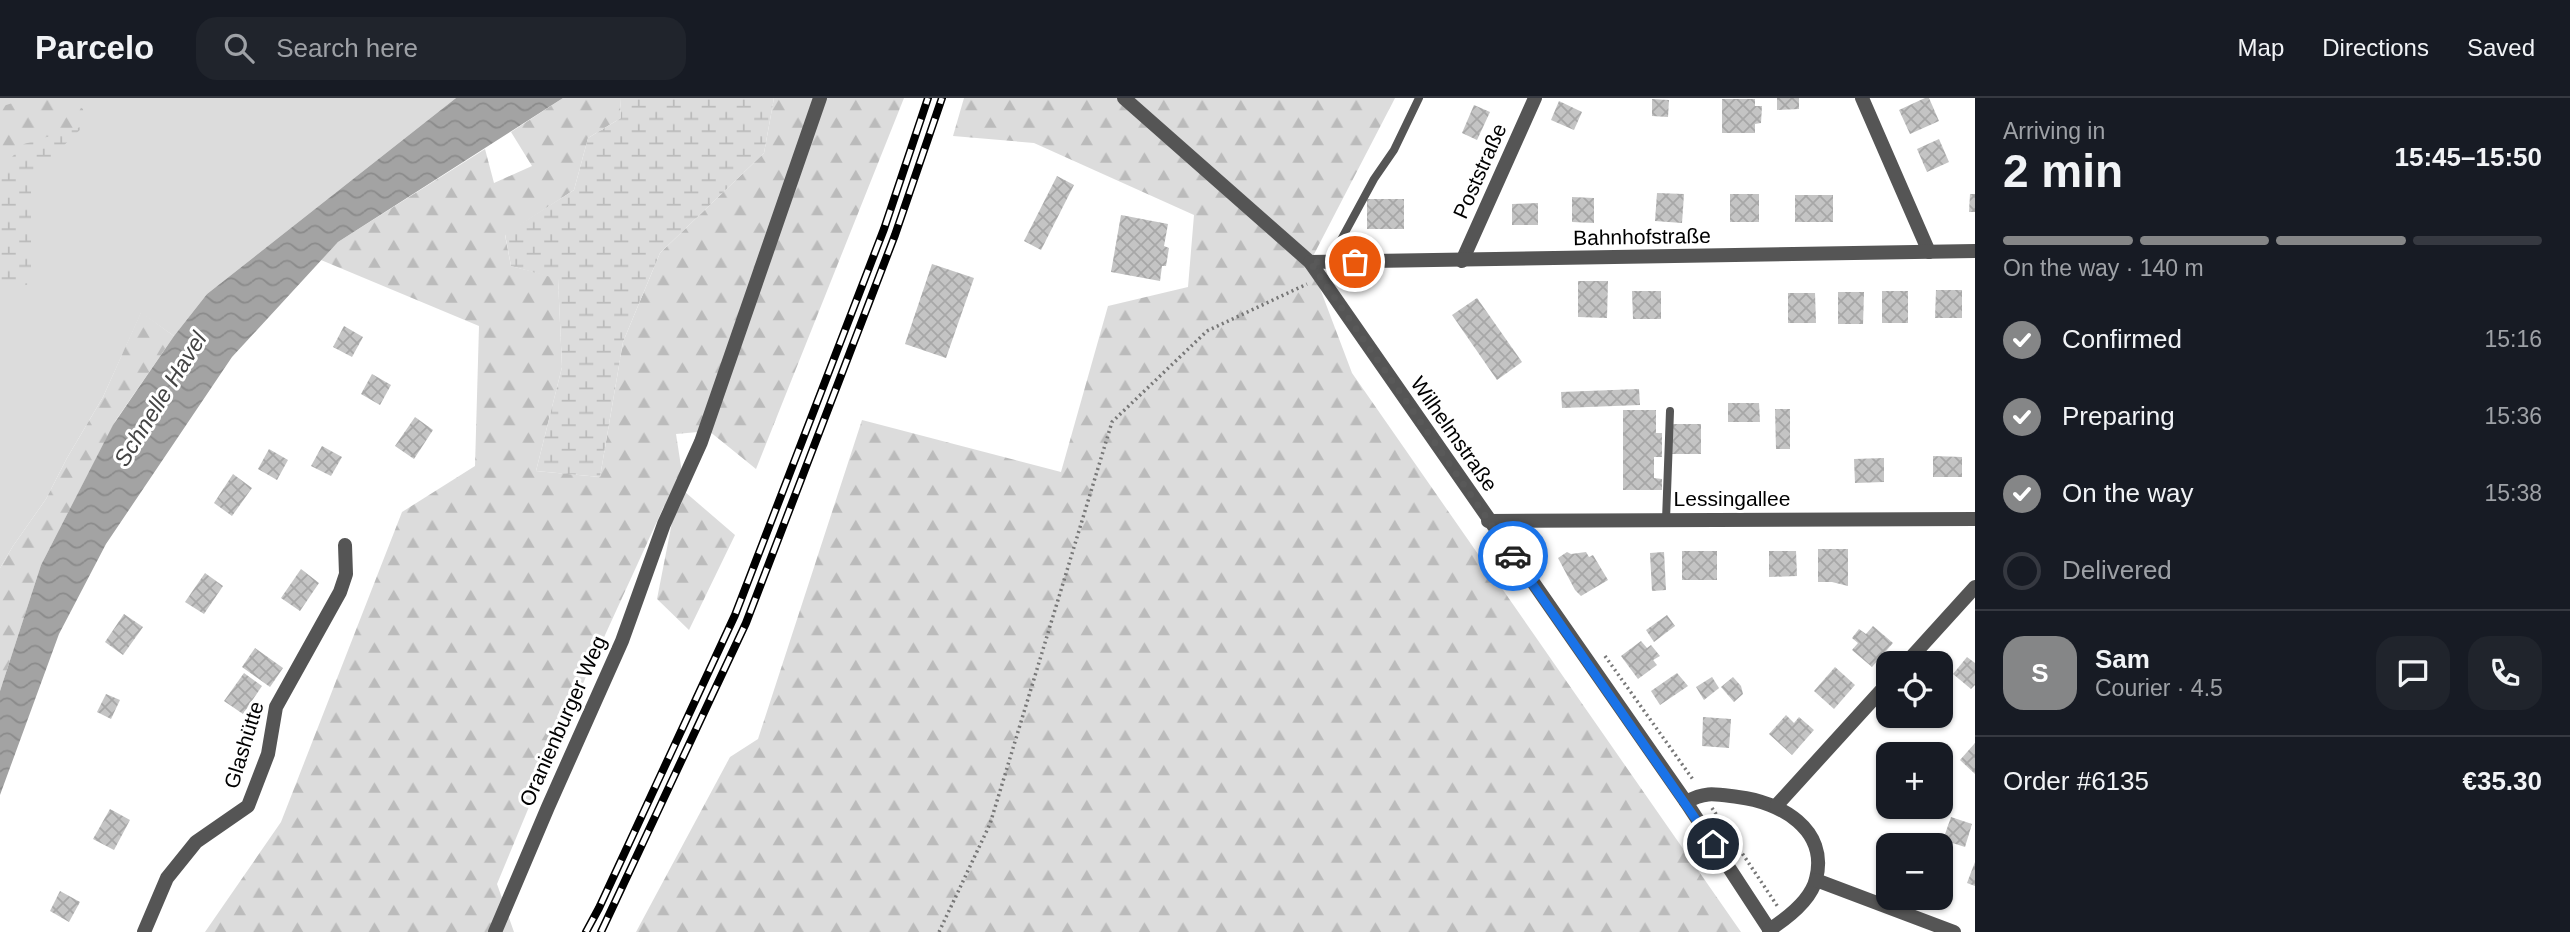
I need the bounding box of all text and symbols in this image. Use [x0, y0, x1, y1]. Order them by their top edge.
search box [196, 17, 686, 80]
text: Parcelo [35, 29, 154, 66]
icon: search [220, 29, 258, 67]
text: Search here [276, 33, 418, 63]
text: Map [2238, 34, 2284, 61]
text: Directions [2322, 34, 2429, 61]
text: Saved [2467, 34, 2535, 61]
text: Arriving in [2003, 118, 2105, 144]
street label: Poststraße [1448, 120, 1511, 222]
text: 15:45–15:50 [2395, 142, 2542, 172]
text: 2 min [2003, 145, 2123, 197]
street label: Bahnhofstraße [1573, 224, 1711, 249]
pin [1325, 232, 1385, 292]
icon: bag [1336, 243, 1374, 281]
text: On the way · 140 m [2003, 255, 2204, 281]
icon: check [2003, 321, 2041, 359]
text: Confirmed [2062, 324, 2182, 354]
water label: Schnelle Havel [108, 326, 212, 471]
text: 15:16 [2484, 326, 2542, 352]
street label: Wilhelmstraße [1407, 372, 1502, 495]
icon: check [2003, 398, 2041, 436]
text: Preparing [2062, 401, 2175, 431]
text: 15:36 [2484, 403, 2542, 429]
icon: check [2003, 475, 2041, 513]
text: On the way [2062, 478, 2194, 508]
text: 15:38 [2484, 480, 2542, 506]
street label: Lessingallee [1674, 487, 1790, 510]
courier [1478, 521, 1548, 591]
icon: car [1494, 537, 1532, 575]
text: Delivered [2062, 555, 2172, 585]
street label: Oranienburger Weg [515, 632, 610, 810]
button: chat [2376, 636, 2450, 710]
button: phone [2468, 636, 2542, 710]
text: Sam [2095, 644, 2150, 674]
map controls [1876, 651, 1953, 910]
button: locate [1876, 651, 1953, 728]
text: S [2031, 658, 2049, 688]
text: Courier · 4.5 [2095, 675, 2223, 701]
street label: Glashütte [219, 699, 268, 791]
button: + [1876, 742, 1953, 819]
text: Order #6135 [2003, 766, 2149, 796]
text: €35.30 [2462, 766, 2542, 796]
pin [1683, 814, 1743, 874]
icon: home [1694, 825, 1732, 863]
button: − [1876, 833, 1953, 910]

